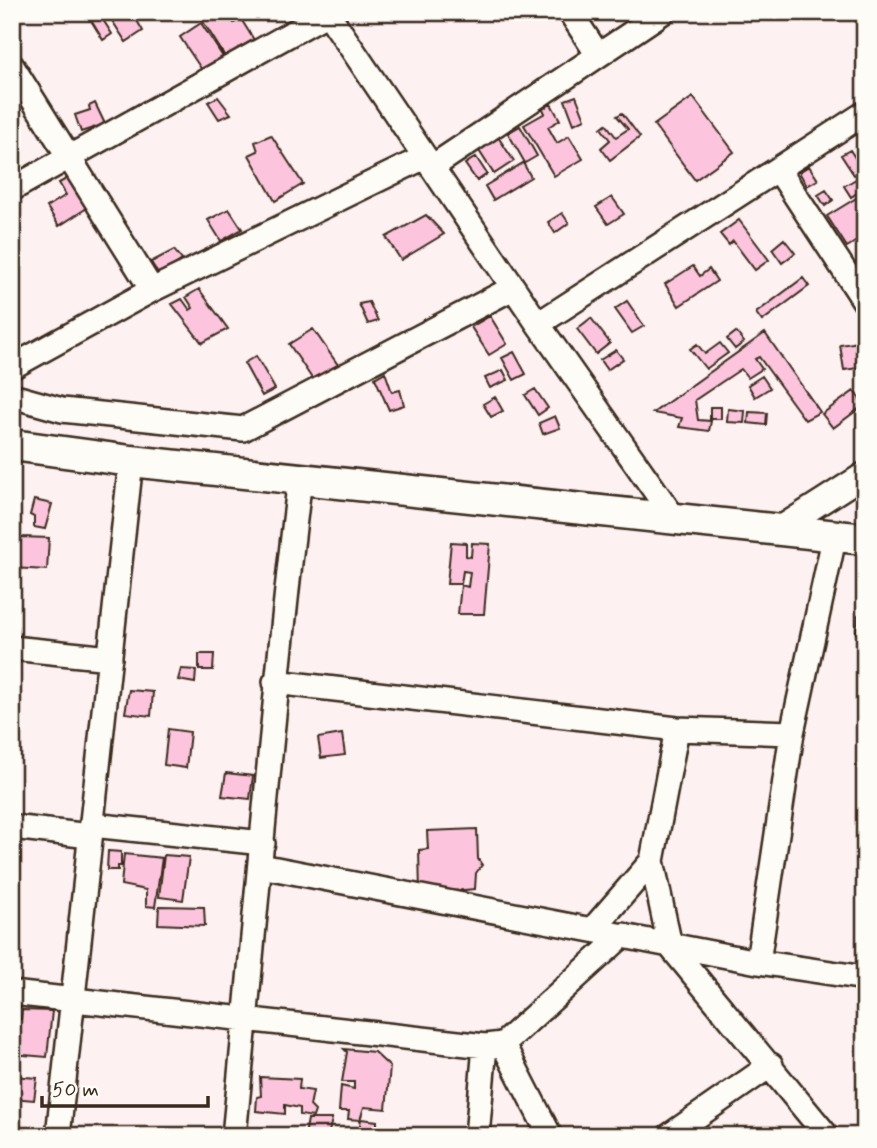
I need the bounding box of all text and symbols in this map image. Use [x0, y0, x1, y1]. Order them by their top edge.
scale bar [42, 1064, 208, 1108]
text: 50 m [52, 1076, 99, 1104]

